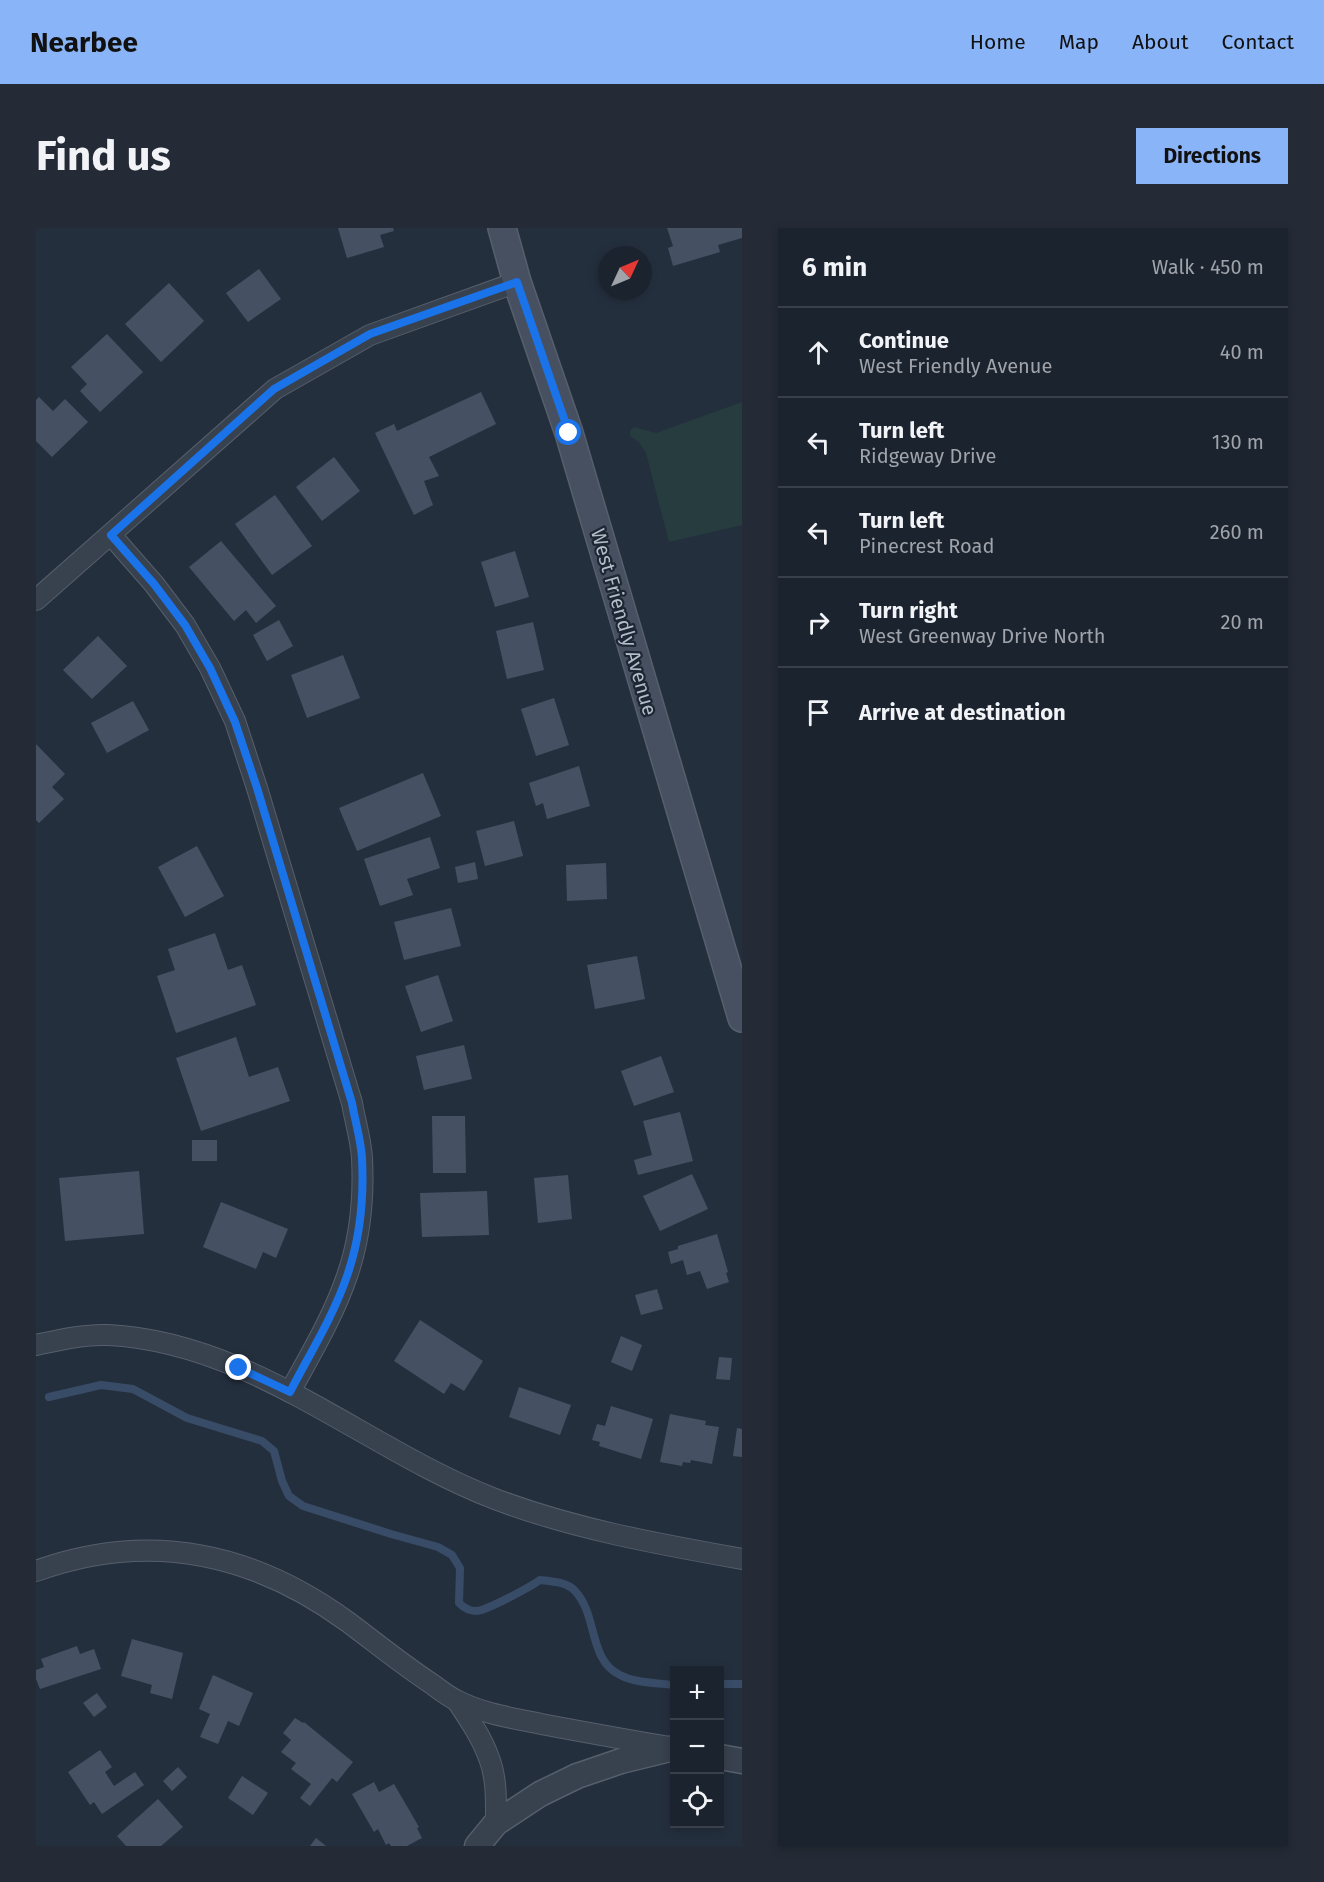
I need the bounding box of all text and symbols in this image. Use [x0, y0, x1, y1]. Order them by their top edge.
text: Nearbee [30, 26, 138, 59]
text: Home [970, 29, 1026, 55]
text: Map [1059, 29, 1099, 55]
text: About [1132, 29, 1189, 55]
text: Contact [1222, 29, 1294, 55]
button: Directions [1136, 128, 1288, 184]
text: Find us [36, 131, 171, 181]
north arrow [598, 246, 652, 300]
text: 6 min [802, 252, 867, 283]
text: Walk · 450 m [1152, 255, 1264, 279]
text: Continue [859, 327, 949, 354]
icon: ahead [802, 336, 835, 369]
text: 40 m [1220, 340, 1264, 364]
text: West Friendly Avenue [859, 354, 1052, 378]
text: Turn left [859, 417, 944, 444]
route start [555, 419, 581, 445]
icon: left [802, 426, 835, 459]
text: 130 m [1212, 430, 1264, 454]
text: Ridgeway Drive [859, 444, 996, 468]
text: Turn left [859, 507, 944, 534]
icon: left [802, 516, 835, 549]
text: 260 m [1210, 520, 1264, 544]
street label: West Friendly Avenue [586, 526, 662, 718]
text: Pinecrest Road [859, 534, 994, 558]
text: Turn right [859, 597, 958, 624]
icon: right [802, 606, 835, 639]
text: 20 m [1221, 610, 1264, 634]
text: West Greenway Drive North [859, 624, 1105, 648]
icon: arrive [802, 696, 835, 729]
text: Arrive at destination [859, 699, 1066, 726]
route end [225, 1354, 251, 1380]
map controls [670, 1666, 724, 1828]
button: + [670, 1666, 724, 1720]
button: − [670, 1720, 724, 1774]
button: locate [670, 1774, 724, 1828]

